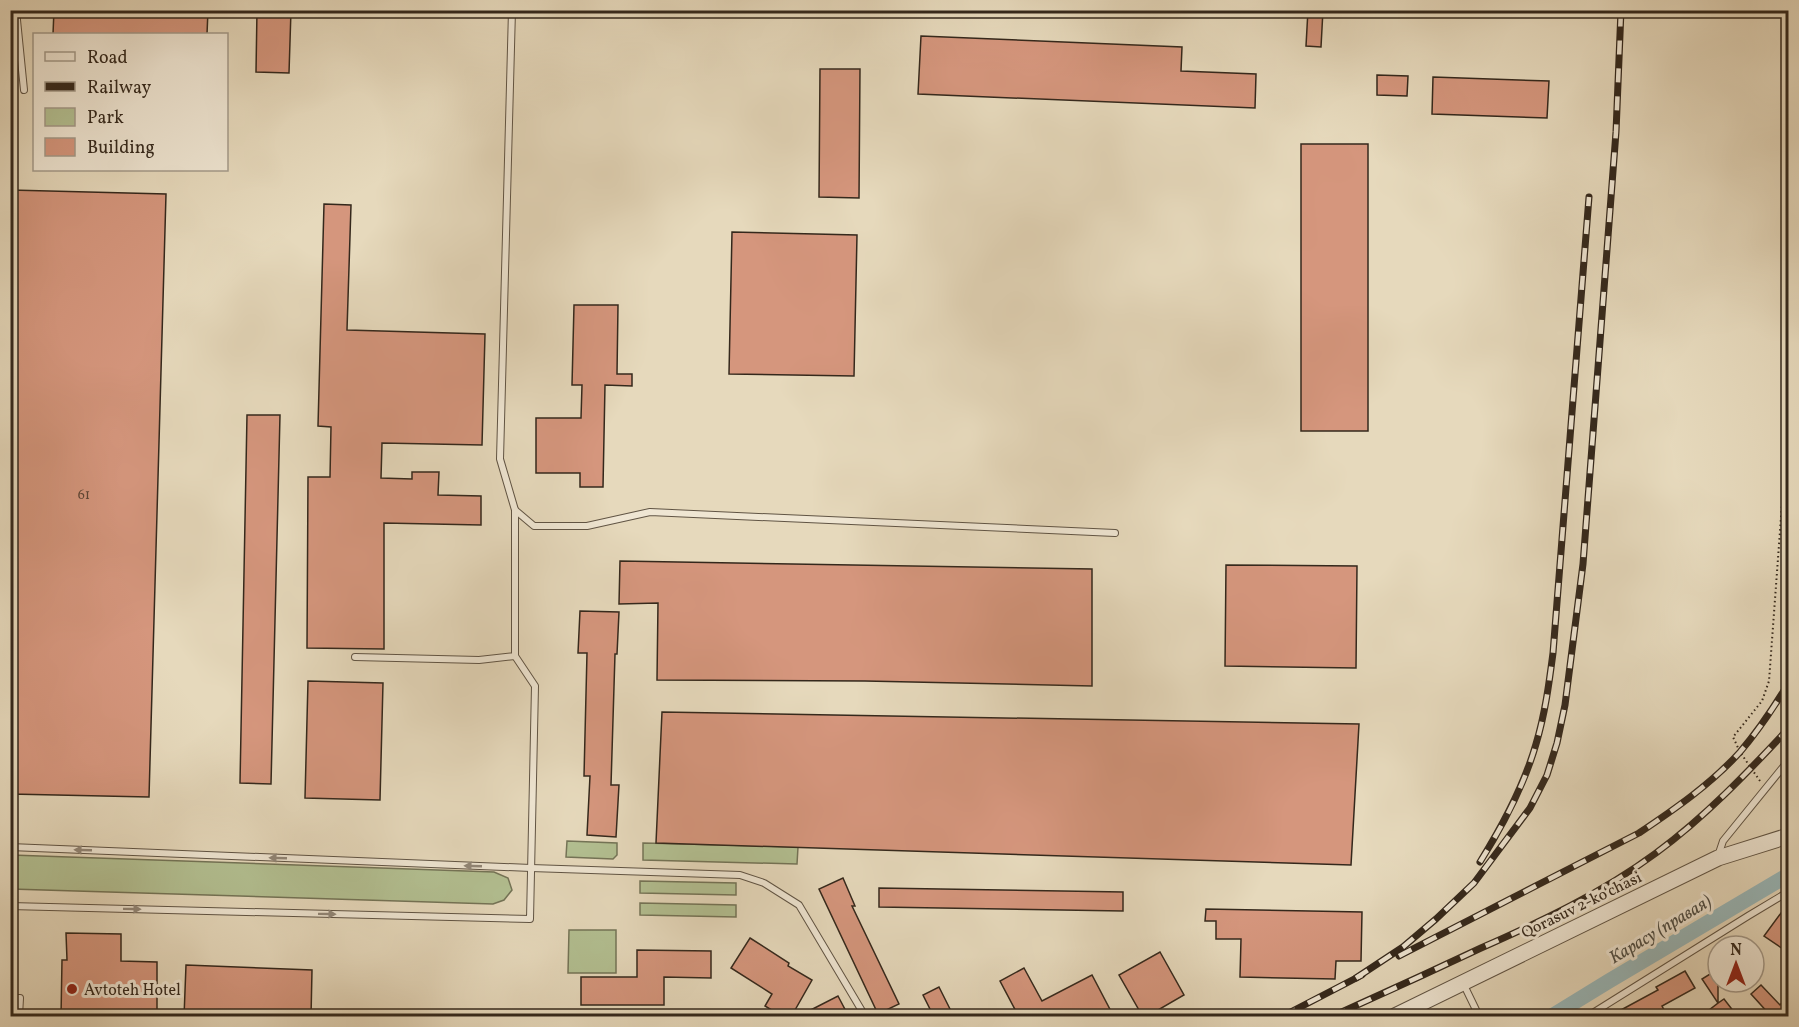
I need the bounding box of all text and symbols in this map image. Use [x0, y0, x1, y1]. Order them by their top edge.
legend [33, 33, 228, 171]
text: Road [87, 46, 128, 71]
text: Railway [87, 76, 151, 101]
text: Park [87, 106, 124, 131]
text: Building [87, 136, 155, 161]
house number: 61 [78, 486, 90, 505]
one-way arrow [73, 845, 92, 855]
one-way arrow [268, 853, 287, 863]
one-way arrow [463, 861, 482, 870]
street label: Qorasuv 2-koʻchasi [1518, 867, 1646, 945]
water label: Карасу (правая) [1605, 890, 1717, 971]
one-way arrow [122, 904, 141, 914]
one-way arrow [317, 909, 336, 919]
north arrow [1706, 934, 1766, 994]
text: N [1730, 940, 1742, 962]
place label: Avtoteh Hotel [84, 980, 181, 1002]
marker: Avtoteh Hotel [65, 982, 79, 996]

